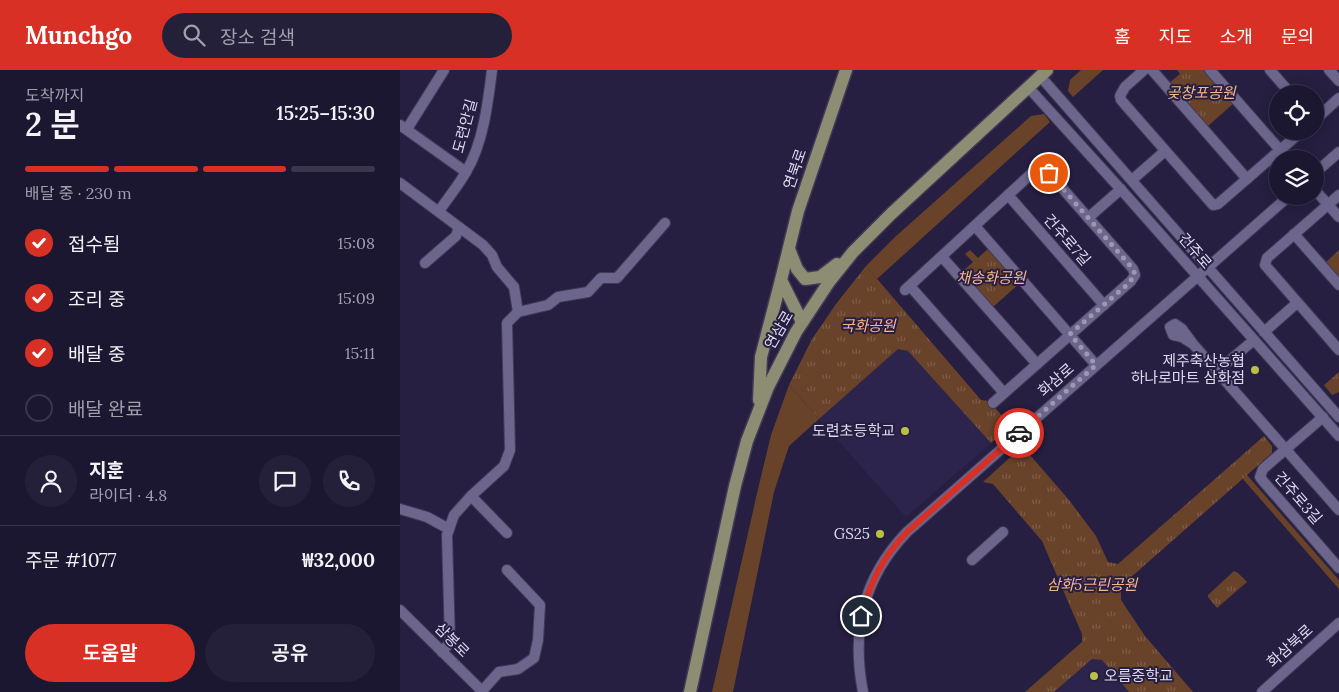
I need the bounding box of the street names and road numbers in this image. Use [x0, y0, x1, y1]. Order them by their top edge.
street label: 도련안길 [448, 97, 481, 155]
street label: 연북로 [779, 146, 810, 192]
street label: 건주로7길 [1040, 210, 1095, 269]
street label: 건주로 [1175, 229, 1216, 273]
street label: 연삼로 [760, 307, 797, 352]
street label: 화삼로 [1034, 359, 1078, 400]
street label: 건주로3길 [1270, 467, 1326, 528]
street label: 삼봉로 [431, 618, 474, 661]
street label: 화삼북로 [1263, 620, 1317, 671]

